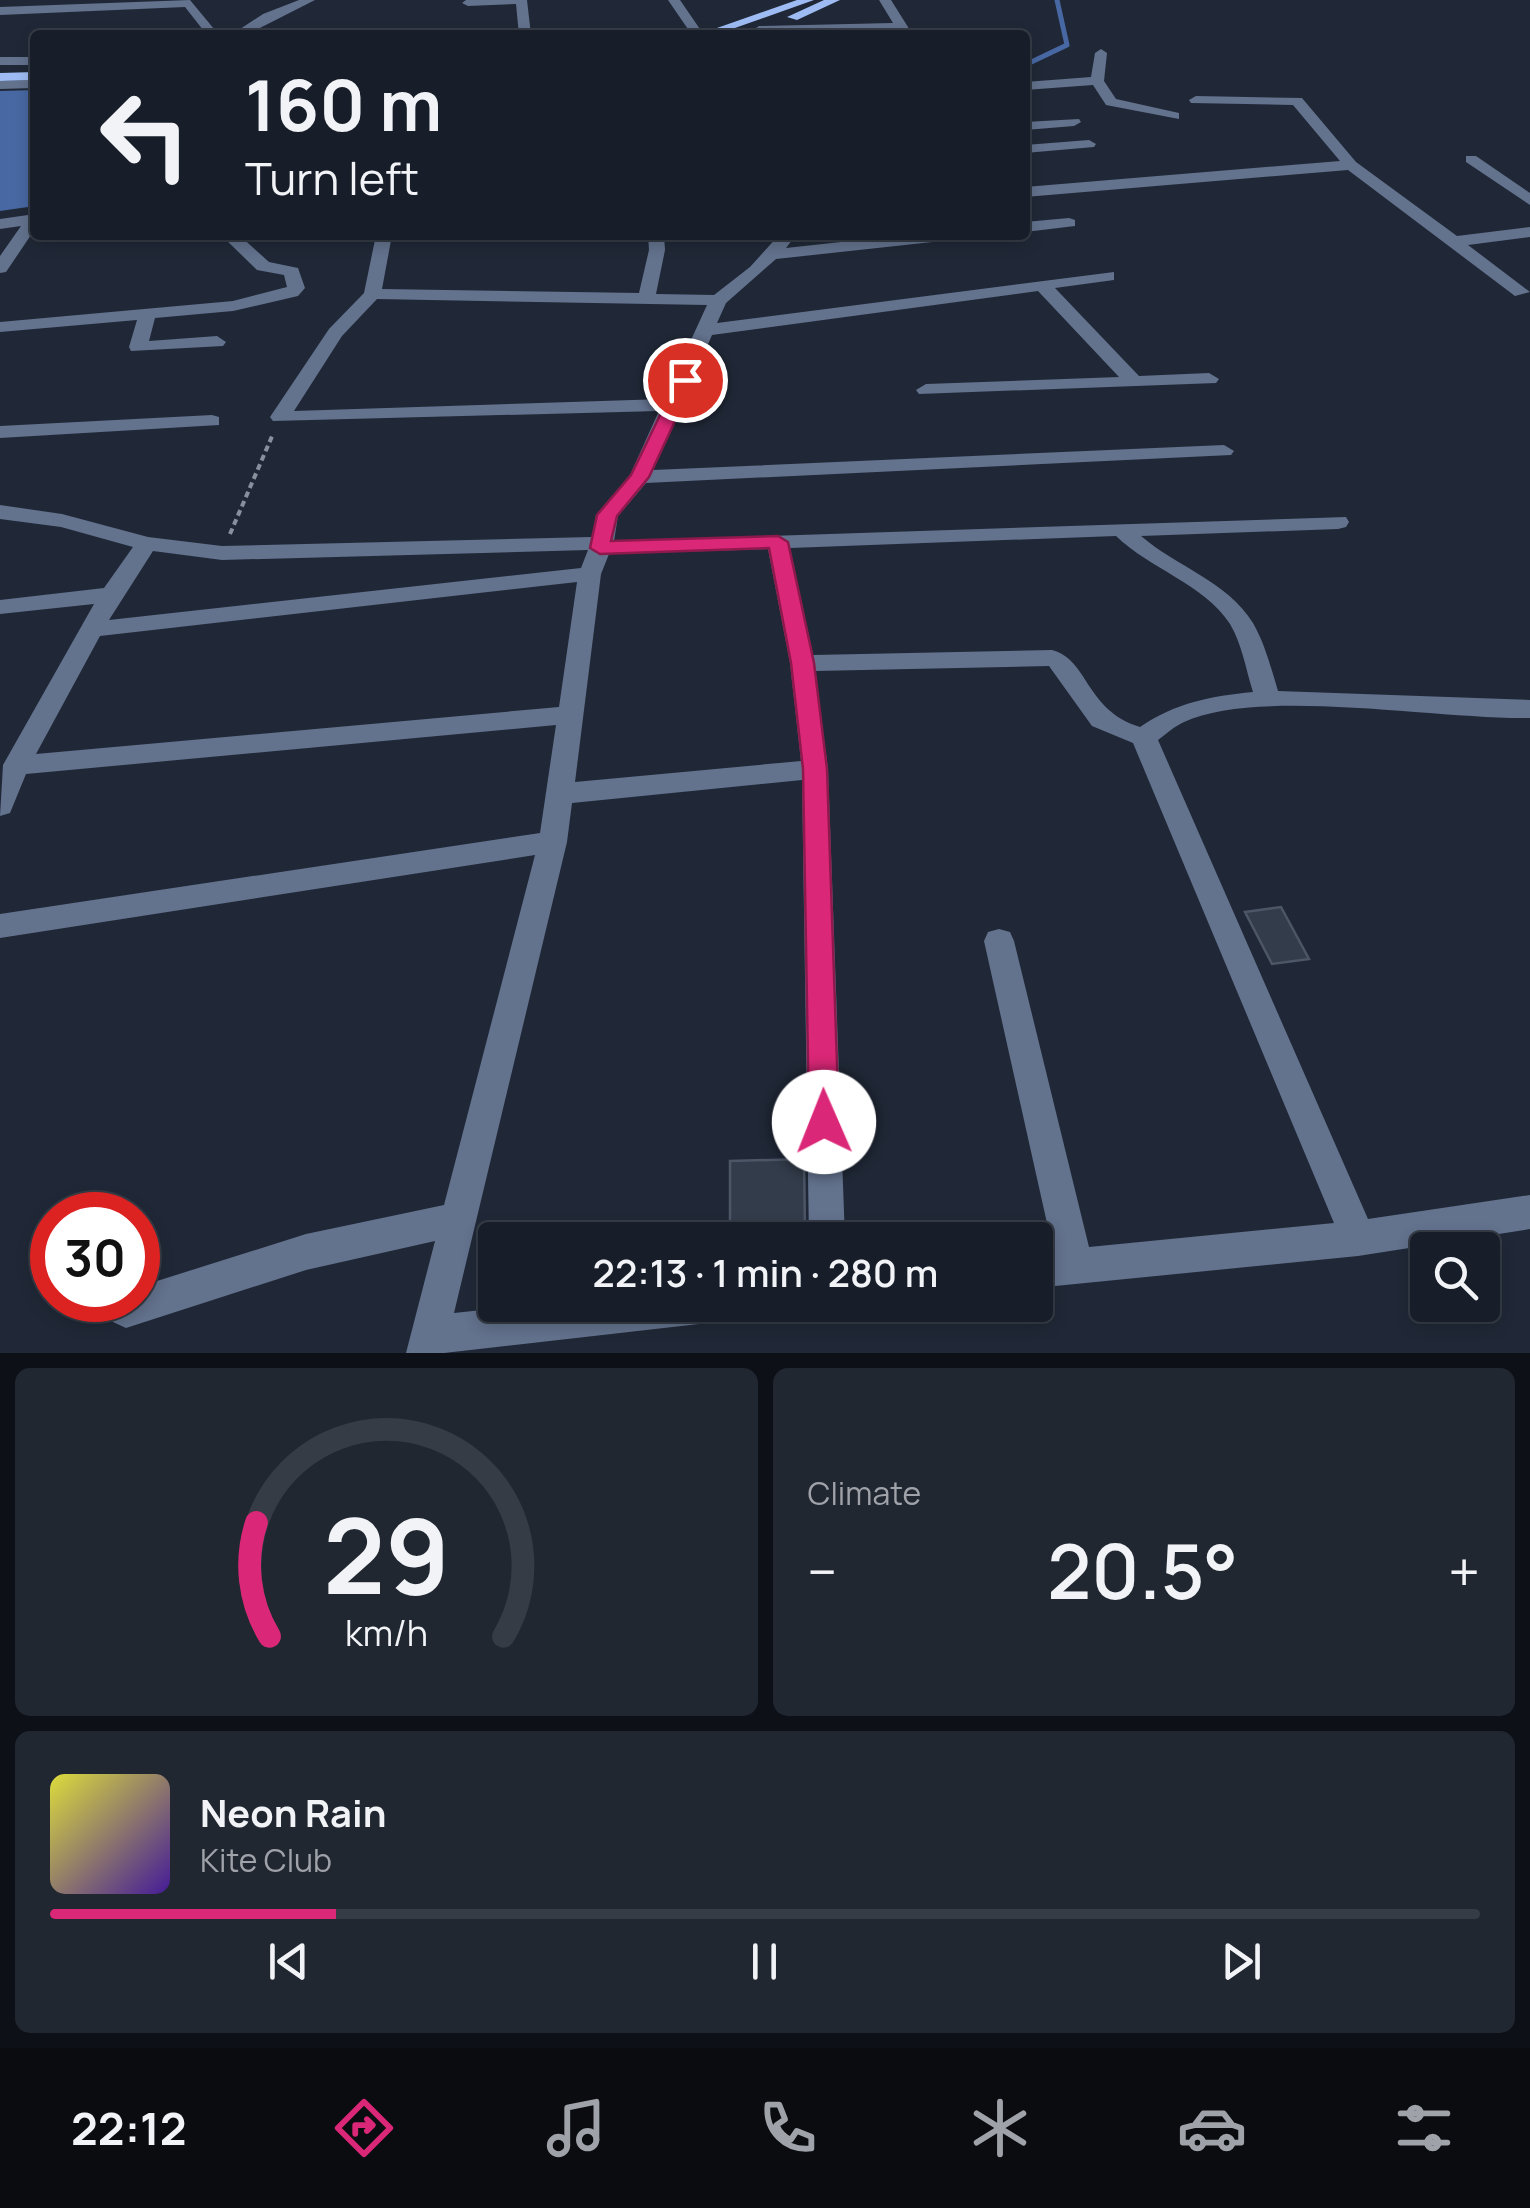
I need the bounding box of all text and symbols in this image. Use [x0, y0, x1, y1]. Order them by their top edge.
text: 160 m [245, 56, 442, 152]
icon: left [80, 70, 210, 200]
text: Turn left [245, 147, 419, 209]
pin [643, 338, 728, 423]
icon: arrive [658, 353, 713, 408]
position arrow [772, 1070, 876, 1174]
speed limit sign: 30 [30, 1192, 160, 1322]
map controls [1410, 1232, 1500, 1322]
button: search [1410, 1232, 1500, 1322]
text: 22:13 · 1 min · 280 m [593, 1246, 938, 1298]
text: Climate [808, 1471, 921, 1515]
text: 29 [323, 1483, 450, 1625]
text: 20.5° [1047, 1519, 1238, 1622]
text: − [808, 1533, 837, 1609]
text: + [1448, 1533, 1480, 1609]
text: km/h [345, 1608, 428, 1657]
text: Neon Rain [200, 1786, 386, 1838]
text: Kite Club [200, 1838, 332, 1882]
icon: previous [261, 1934, 316, 1989]
icon: pause [737, 1934, 792, 1989]
icon: next [1214, 1934, 1269, 1989]
icon: directions [329, 2093, 399, 2163]
icon: music [541, 2093, 611, 2163]
icon: phone [753, 2093, 823, 2163]
icon: climate [965, 2093, 1035, 2163]
icon: car [1177, 2093, 1247, 2163]
icon: filters [1389, 2093, 1459, 2163]
text: 22:12 [71, 2097, 187, 2159]

